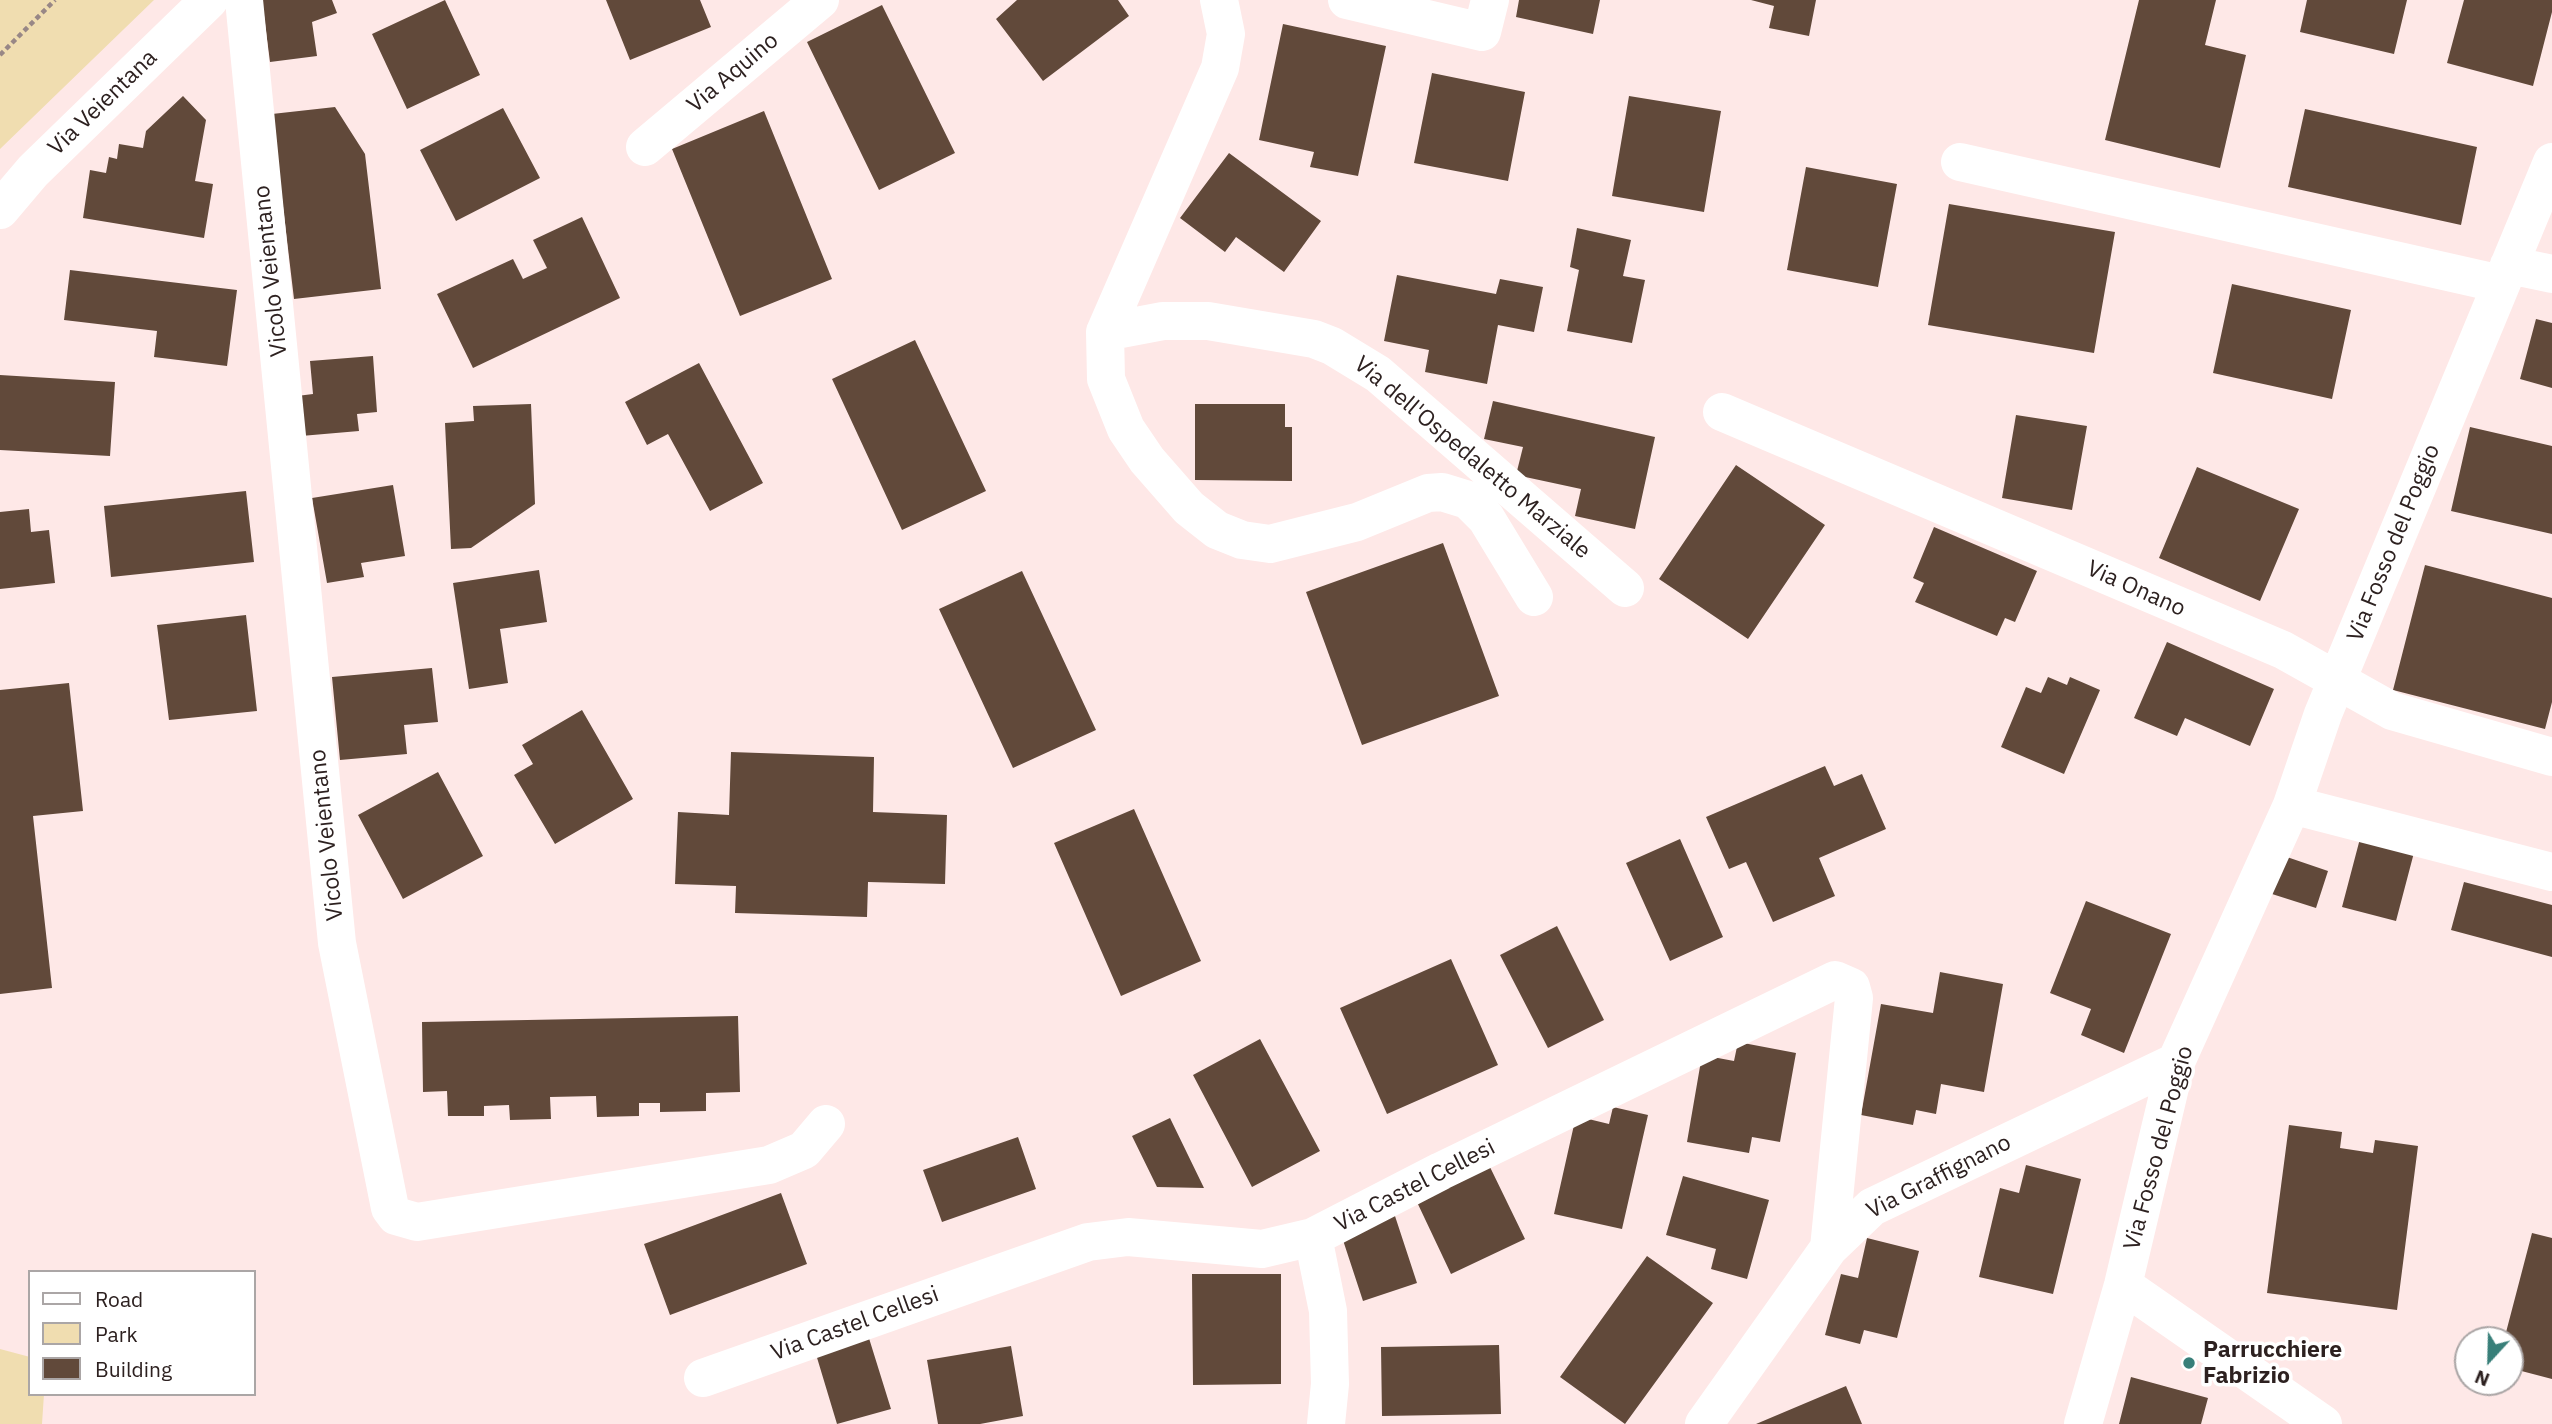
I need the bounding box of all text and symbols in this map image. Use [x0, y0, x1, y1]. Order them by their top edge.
street label: Via Aquino [682, 27, 784, 119]
street label: Via Veientana [43, 44, 163, 162]
street label: Vicolo Veientano [248, 184, 294, 358]
street label: Via dell'Ospedaletto Marziale [1348, 351, 1596, 565]
street label: Via Fosso del Poggio [2342, 440, 2446, 646]
street label: Via Onano [2082, 555, 2190, 623]
street label: Vicolo Veientano [304, 748, 350, 922]
street label: Via Fosso del Poggio [2118, 1043, 2200, 1253]
street label: Via Graffignano [1862, 1129, 2016, 1225]
street label: Via Castel Cellesi [1330, 1134, 1500, 1238]
legend [28, 1270, 256, 1396]
street label: Via Castel Cellesi [767, 1281, 943, 1367]
text: Road [95, 1285, 143, 1313]
text: Park [95, 1320, 138, 1348]
north arrow [2454, 1326, 2524, 1396]
place label: Parrucchiere Fabrizio [2203, 1336, 2342, 1390]
text: Building [95, 1355, 172, 1383]
marker: Parrucchiere Fabrizio [2181, 1355, 2197, 1371]
text: N [2471, 1365, 2493, 1392]

